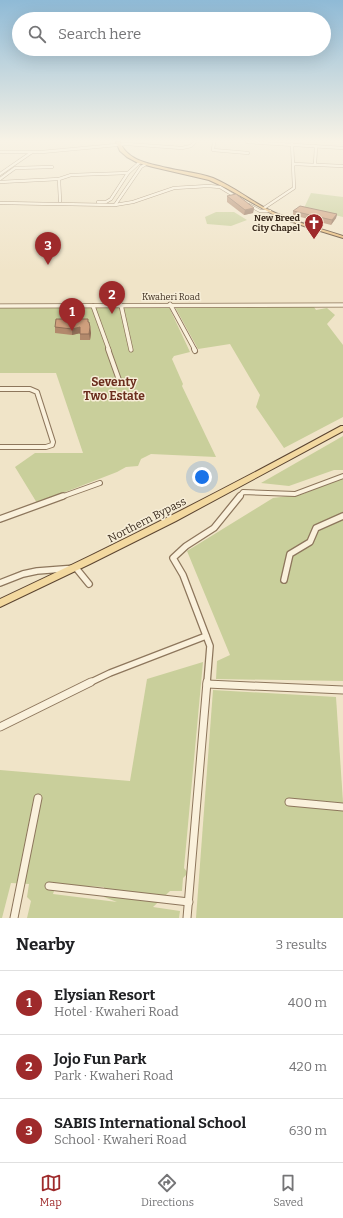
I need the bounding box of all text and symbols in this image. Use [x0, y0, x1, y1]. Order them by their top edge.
search box [12, 12, 331, 56]
icon: search [26, 23, 48, 45]
text: Search here [58, 25, 141, 43]
church icon: New Breed City Chapel [303, 212, 325, 240]
place label: New Breed City Chapel [252, 213, 301, 233]
pin: 3 [35, 232, 61, 265]
pin: 2 [99, 281, 125, 314]
street label: Kwaheri Road [142, 292, 201, 302]
pin: 1 [59, 298, 85, 331]
district label: Seventy Two Estate [83, 375, 145, 403]
your location [192, 467, 212, 487]
street label: Northern Bypass [106, 495, 188, 545]
text: Nearby [16, 934, 75, 955]
text: 3 results [276, 937, 327, 952]
text: Elysian Resort [54, 986, 155, 1004]
text: 1 [26, 995, 32, 1010]
text: 400 m [288, 995, 327, 1010]
text: Hotel · Kwaheri Road [54, 1004, 179, 1019]
text: Jojo Fun Park [54, 1050, 146, 1068]
text: 2 [25, 1059, 33, 1074]
text: 420 m [289, 1059, 327, 1074]
text: Park · Kwaheri Road [54, 1068, 173, 1083]
text: SABIS International School [54, 1114, 246, 1132]
text: 3 [25, 1123, 33, 1138]
text: 630 m [289, 1123, 327, 1138]
text: School · Kwaheri Road [54, 1132, 187, 1147]
tab: Map [40, 1172, 62, 1209]
tab: Directions [141, 1172, 194, 1209]
tab: Saved [273, 1172, 303, 1209]

